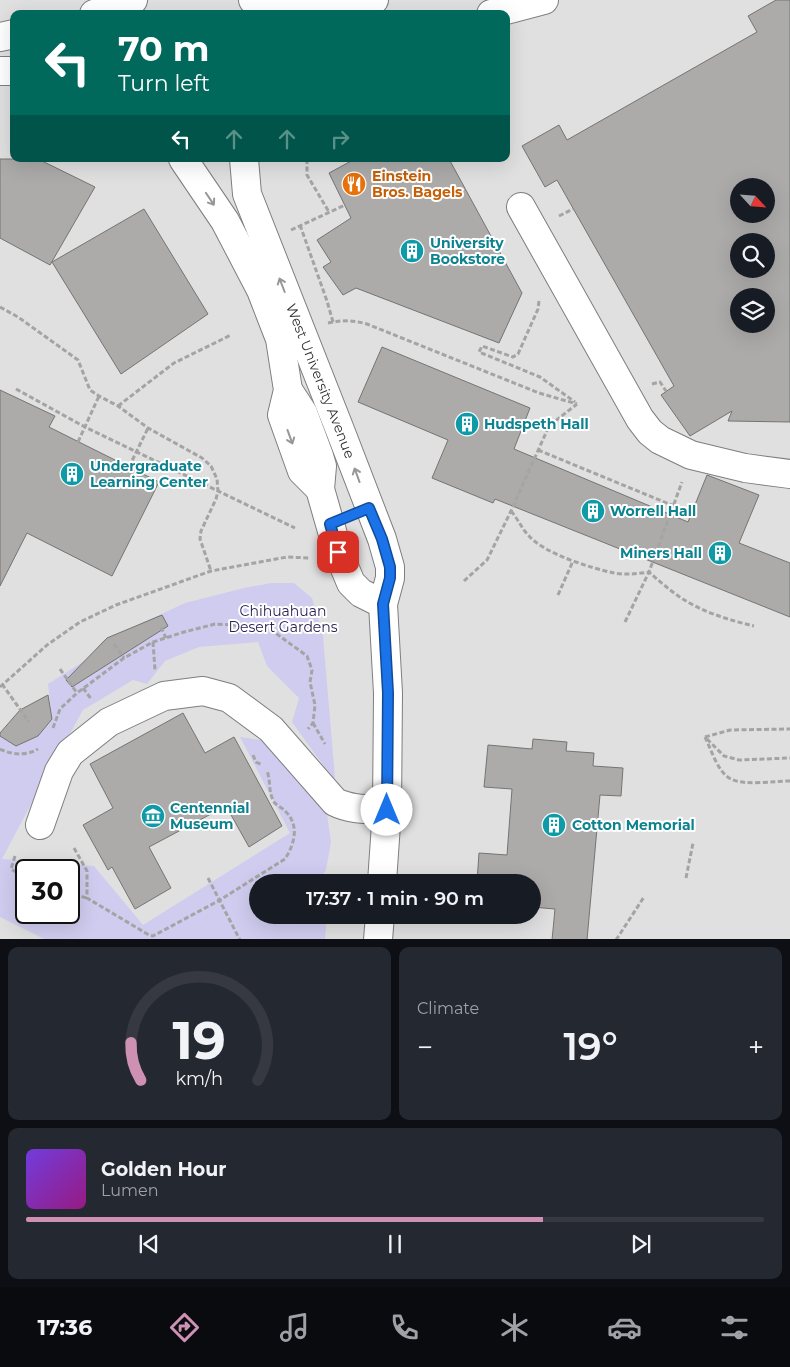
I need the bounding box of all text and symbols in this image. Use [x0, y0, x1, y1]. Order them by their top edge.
text: 70 m [118, 27, 209, 70]
icon: left [35, 30, 100, 95]
text: Turn left [118, 70, 210, 97]
icon: left [167, 125, 195, 153]
icon: ahead [220, 125, 248, 153]
icon: ahead [273, 125, 301, 153]
icon: right [326, 125, 354, 153]
place label: Einstein Bros. Bagels [372, 167, 463, 201]
restaurant icon: Einstein Bros. Bagels [341, 171, 367, 197]
north arrow [730, 178, 775, 222]
map controls [730, 178, 775, 333]
one-way arrow [205, 192, 215, 206]
button: search [730, 233, 775, 278]
place label: University Bookstore [430, 234, 505, 268]
building icon: University Bookstore [399, 238, 425, 264]
one-way arrow [277, 278, 286, 293]
button: layers [730, 288, 775, 333]
street label: West University Avenue [282, 301, 359, 461]
building icon: Hudspeth Hall [454, 411, 480, 437]
place label: Hudspeth Hall [484, 415, 589, 433]
one-way arrow [286, 429, 295, 444]
place label: Undergraduate Learning Center [90, 457, 208, 491]
building icon: Undergraduate Learning Center [59, 461, 85, 487]
one-way arrow [352, 467, 361, 483]
building icon: Worrell Hall [580, 498, 606, 524]
place label: Worrell Hall [610, 502, 696, 520]
pin [317, 531, 359, 573]
icon: arrive [324, 538, 352, 566]
building icon: Miners Hall [707, 540, 733, 566]
place label: Miners Hall [620, 544, 702, 562]
park label: Chihuahuan Desert Gardens [228, 602, 338, 636]
position arrow [360, 783, 412, 835]
place label: Centennial Museum [170, 799, 250, 833]
museum icon: Centennial Museum [140, 803, 166, 829]
building icon: Cotton Memorial [541, 812, 567, 838]
place label: Cotton Memorial [572, 816, 695, 834]
speed limit sign: 30 [15, 859, 80, 924]
text: 17:37 · 1 min · 90 m [306, 887, 484, 910]
text: Climate [417, 999, 479, 1018]
text: 19 [173, 1009, 226, 1072]
text: 19° [563, 1023, 618, 1070]
text: − [417, 1030, 433, 1064]
text: + [748, 1030, 764, 1064]
text: km/h [176, 1068, 223, 1089]
text: Golden Hour [101, 1158, 227, 1181]
text: Lumen [101, 1181, 159, 1200]
icon: previous [135, 1230, 163, 1258]
icon: pause [381, 1230, 409, 1258]
icon: next [627, 1230, 655, 1258]
icon: directions [167, 1310, 202, 1345]
icon: music [277, 1310, 312, 1345]
icon: phone [387, 1310, 422, 1345]
icon: climate [497, 1310, 532, 1345]
icon: car [607, 1310, 642, 1345]
icon: filters [717, 1310, 752, 1345]
text: 17:36 [38, 1314, 92, 1341]

